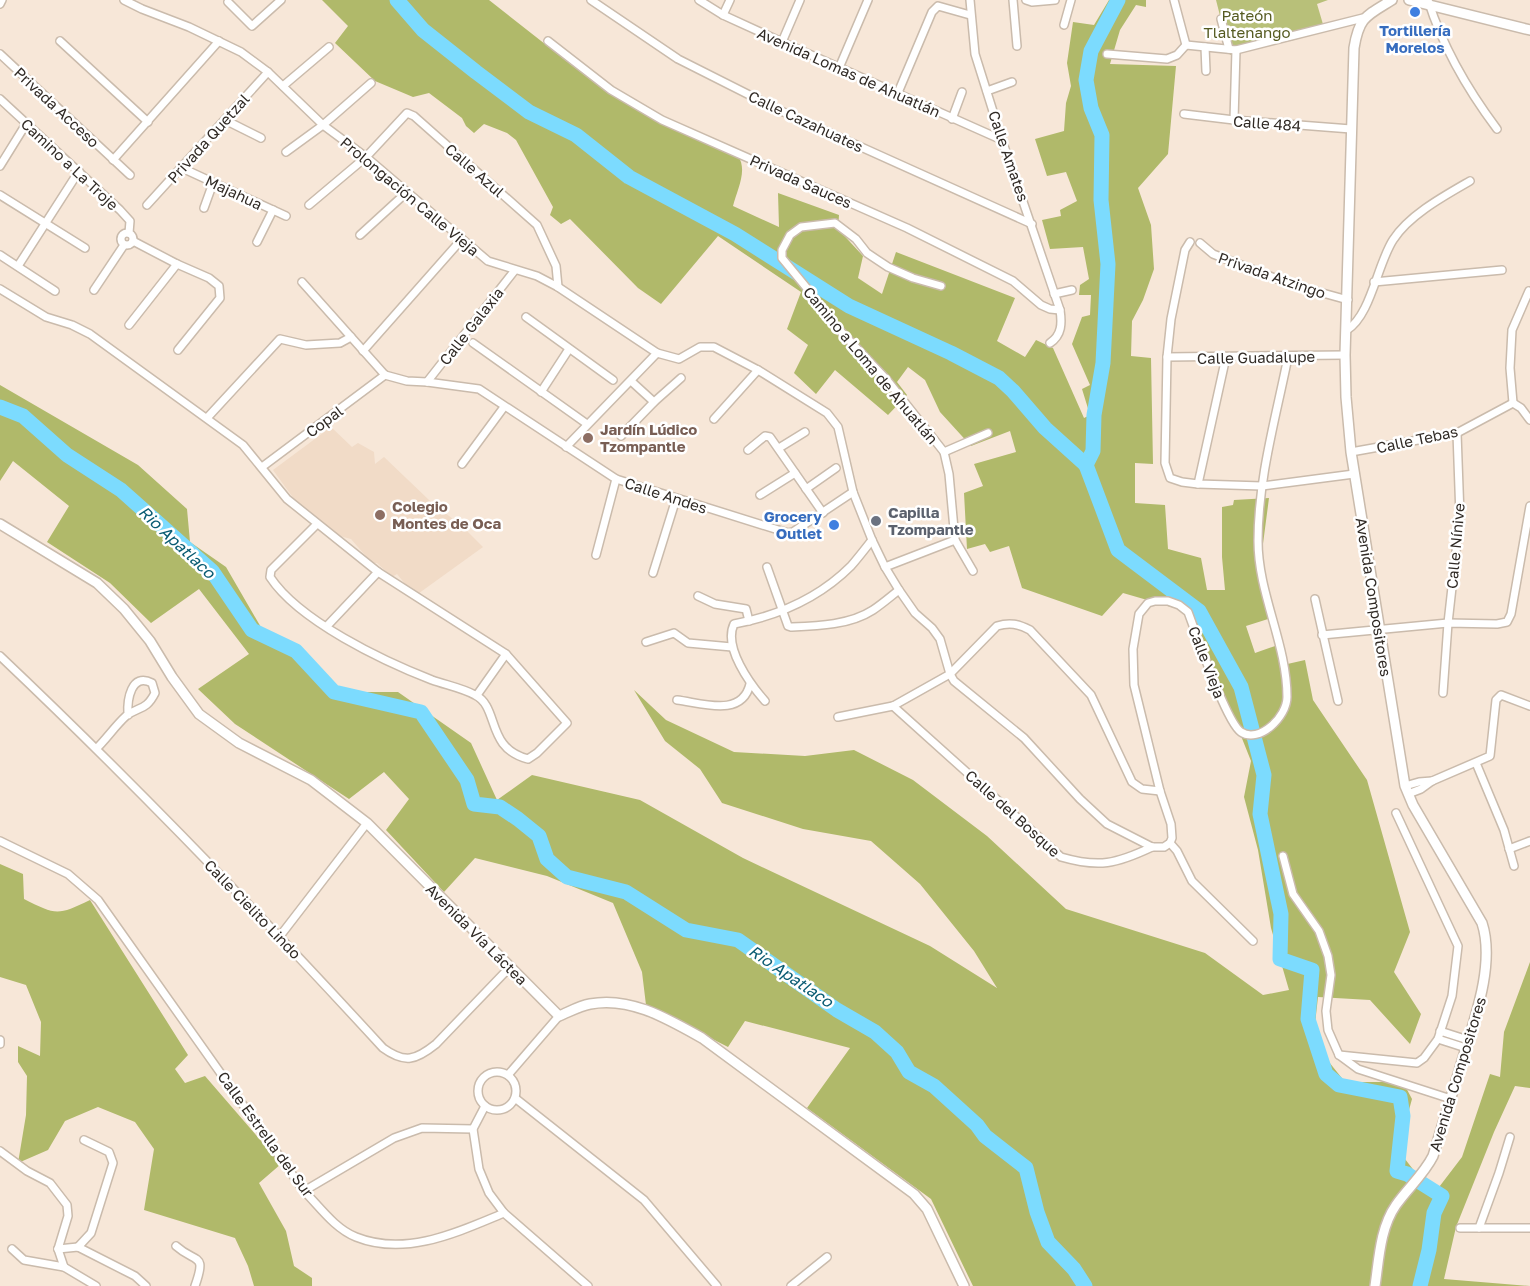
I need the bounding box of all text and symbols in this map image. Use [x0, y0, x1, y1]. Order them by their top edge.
marker: Tortillería Morelos [1408, 5, 1422, 19]
park label: Pateón Tlaltenango [1204, 6, 1290, 41]
place label: Tortillería Morelos [1379, 21, 1451, 56]
street label: Avenida Lomas de Ahuatlán [755, 23, 943, 121]
street label: Privada Acceso [11, 63, 103, 151]
street label: Calle Cazahuates [746, 87, 866, 156]
street label: Privada Quetzal [163, 90, 253, 186]
street label: Calle Amates [985, 108, 1033, 204]
street label: Calle 484 [1232, 112, 1302, 134]
street label: Camino a La Troje [18, 114, 123, 214]
street label: Prolongación Calle Vieja [337, 133, 483, 259]
street label: Calle Azul [442, 139, 508, 201]
street label: Privada Sauces [747, 150, 855, 212]
street label: Majahua [203, 171, 265, 213]
street label: Privada Atzingo [1216, 248, 1328, 302]
street label: Camino a Loma de Ahuatlán [800, 283, 942, 447]
street label: Calle Galaxia [435, 284, 507, 368]
street label: Calle Guadalupe [1197, 347, 1316, 367]
street label: Copal [302, 401, 346, 441]
place label: Jardín Lúdico Tzompantle [600, 420, 697, 455]
street label: Calle Tebas [1375, 422, 1459, 456]
marker: Jardín Lúdico Tzompantle [581, 431, 595, 445]
street label: Calle Andes [622, 473, 710, 517]
place label: Colegio Montes de Oca [392, 497, 501, 532]
water label: Rio Apatlaco [135, 502, 220, 583]
street label: Calle Nínive [1442, 502, 1468, 590]
place label: Capilla Tzompantle [888, 503, 974, 538]
place label: Grocery Outlet [764, 507, 822, 542]
marker: Colegio Montes de Oca [373, 508, 387, 522]
marker: Capilla Tzompantle [869, 514, 883, 528]
street label: Avenida Compositores [1353, 516, 1395, 678]
marker: Grocery Outlet [827, 518, 841, 532]
street label: Calle Vieja [1185, 623, 1229, 701]
street label: Calle del Bosque [962, 766, 1064, 860]
street label: Calle Cielito Lindo [201, 856, 305, 962]
street label: Avenida Vía Láctea [423, 880, 531, 988]
water label: Rio Apatlaco [745, 941, 838, 1012]
street label: Avenida Compositores [1425, 995, 1489, 1153]
street label: Calle Estrella del Sur [214, 1068, 318, 1200]

